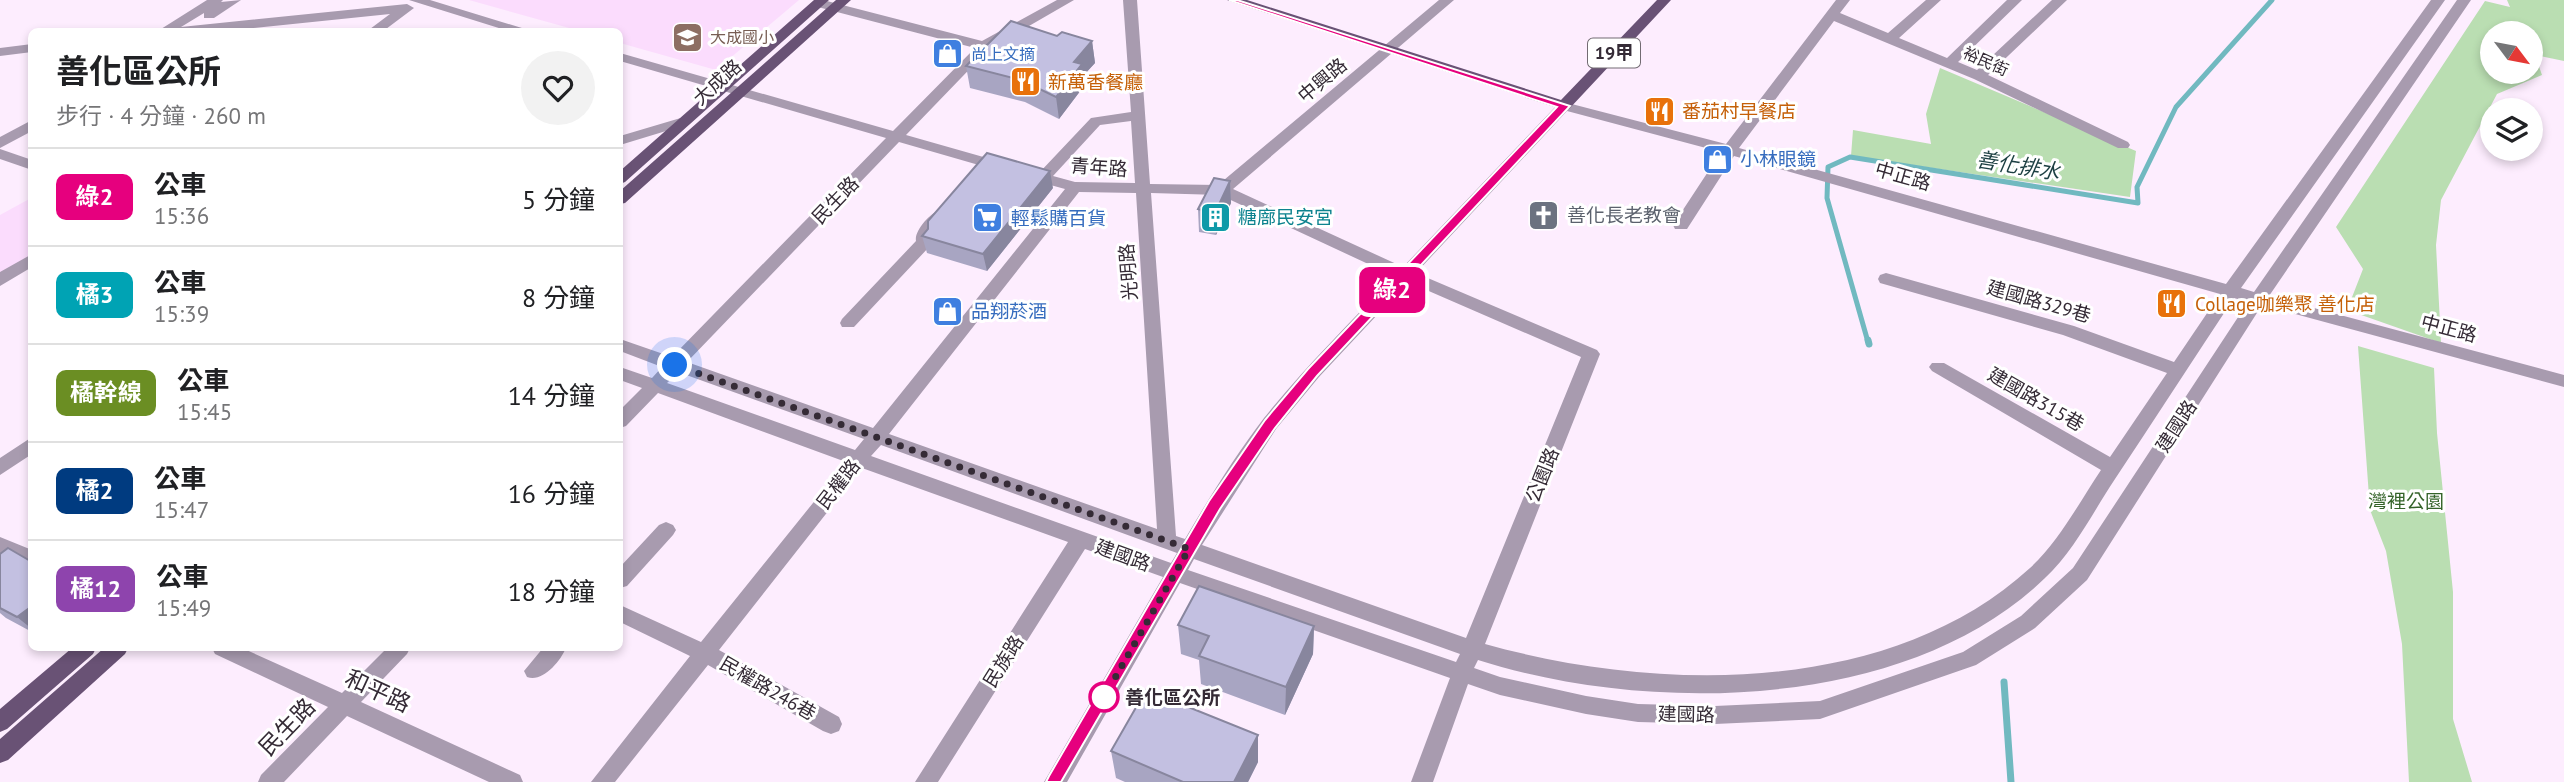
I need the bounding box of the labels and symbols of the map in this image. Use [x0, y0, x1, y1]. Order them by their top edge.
school or university icon: 大成國小 [670, 20, 704, 54]
north arrow [2480, 21, 2543, 84]
place label: 大成國小 [710, 27, 774, 47]
shop icon: 尚上文摘 [931, 37, 965, 71]
road number: 19甲 [1588, 38, 1640, 68]
street label: 裕民街 [1960, 42, 2012, 80]
place label: 尚上文摘 [971, 44, 1035, 64]
street label: 中興路 [1292, 52, 1352, 108]
street label: 大成路 [688, 54, 746, 110]
restaurant icon: 新萬香餐廳 [1008, 65, 1042, 99]
place label: 新萬香餐廳 [1048, 70, 1143, 94]
restaurant icon: 番茄村早餐店 [1642, 94, 1676, 128]
place label: 番茄村早餐店 [1682, 99, 1796, 123]
shop icon: 小林眼鏡 [1700, 142, 1734, 176]
water label: 善化排水 [1974, 146, 2063, 186]
place label: 小林眼鏡 [1740, 147, 1816, 171]
street label: 青年路 [1070, 153, 1128, 181]
street label: 中正路 [1872, 157, 1934, 195]
street label: 民生路 [807, 171, 863, 229]
church icon: 善化長老教會 [1527, 198, 1561, 232]
building icon: 糖廍民安宮 [1198, 200, 1232, 234]
supermarket icon: 輕鬆購百貨 [971, 201, 1005, 235]
place label: 善化長老教會 [1567, 203, 1681, 227]
place label: 糖廍民安宮 [1238, 205, 1333, 229]
place label: 輕鬆購百貨 [1011, 206, 1106, 230]
street label: 光明路 [1114, 243, 1142, 301]
line badge: 綠2 [1360, 267, 1424, 313]
street label: 建國路329巷 [1984, 275, 2094, 327]
restaurant icon: Collage咖樂聚 善化店 [2155, 287, 2189, 321]
place label: Collage咖樂聚 善化店 [2195, 292, 2375, 316]
shop icon: 品翔菸酒 [931, 294, 965, 328]
place label: 品翔菸酒 [971, 299, 1047, 323]
street label: 中正路 [2418, 309, 2480, 347]
your location [657, 347, 692, 382]
street label: 建國路315巷 [1984, 362, 2088, 436]
street label: 建國路 [2150, 396, 2202, 456]
street label: 公園路 [1520, 444, 1564, 506]
street label: 民權路 [811, 454, 865, 514]
park label: 灣裡公園 [2368, 489, 2444, 513]
street label: 建國路 [1092, 534, 1154, 576]
street label: 民族路 [978, 630, 1028, 692]
street label: 民權路246巷 [716, 651, 820, 725]
street label: 和平路 [341, 663, 416, 718]
marker: 善化區公所 [1089, 682, 1119, 712]
place label: 善化區公所 [1125, 685, 1220, 709]
street label: 民生路 [252, 692, 321, 762]
street label: 建國路 [1657, 702, 1715, 726]

